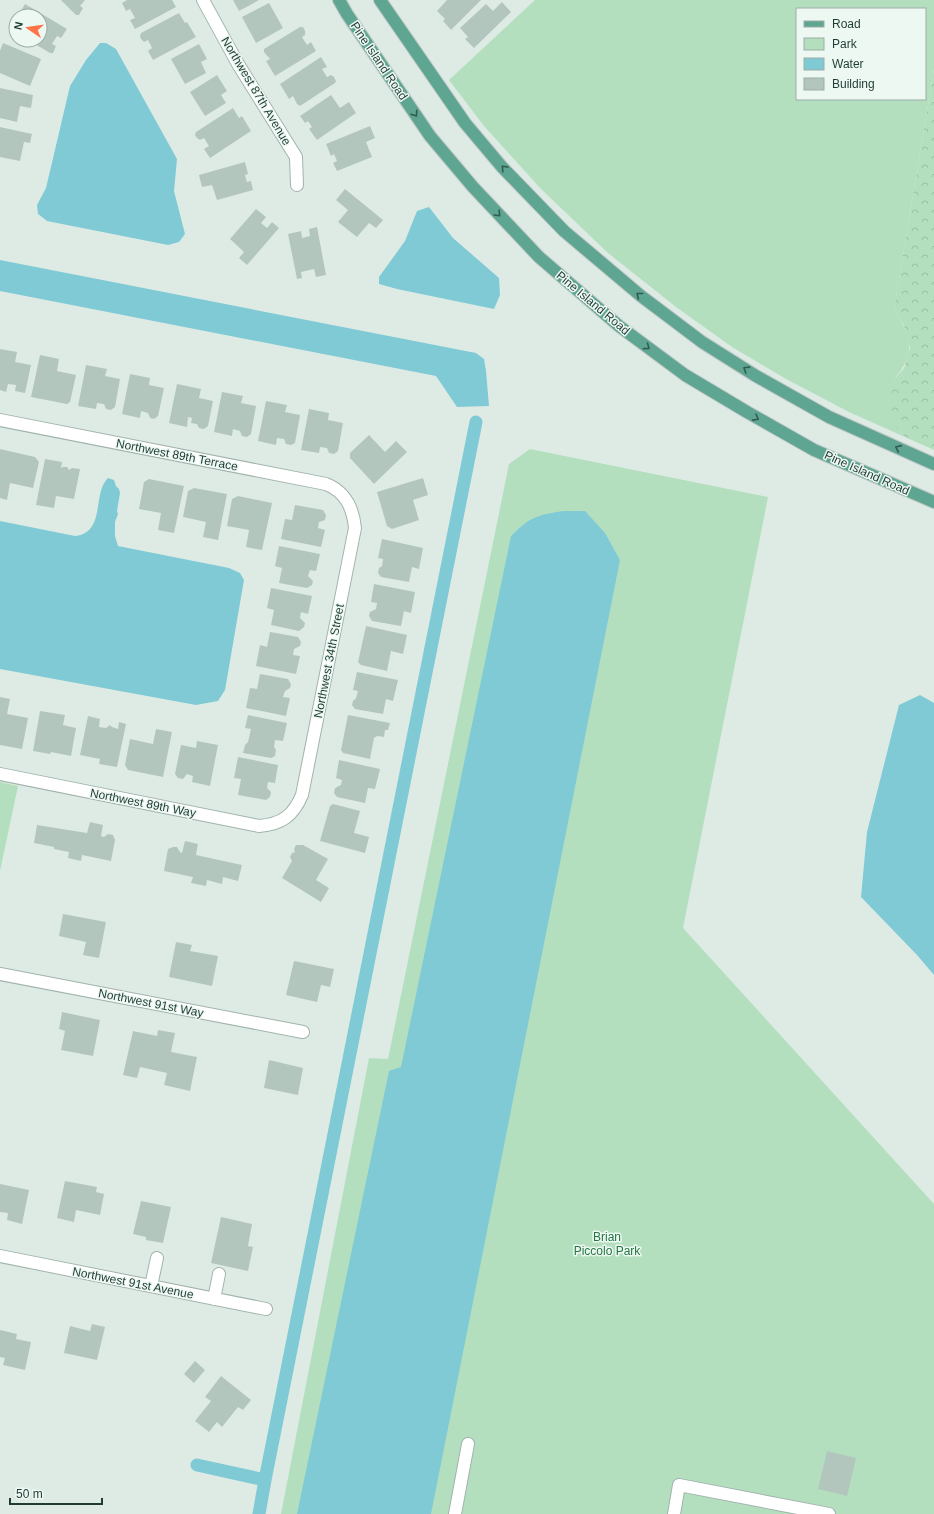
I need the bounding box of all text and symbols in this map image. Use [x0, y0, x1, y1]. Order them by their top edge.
north arrow [8, 8, 48, 48]
legend [796, 8, 926, 100]
text: Road [832, 17, 861, 31]
street label: Pine Island Road [348, 19, 410, 103]
text: N [12, 20, 25, 31]
street label: Northwest 87th Avenue [218, 34, 294, 148]
text: Park [832, 37, 858, 51]
text: Water [832, 57, 864, 71]
text: Building [832, 77, 875, 91]
one-way arrow [410, 110, 418, 117]
one-way arrow [501, 165, 508, 173]
one-way arrow [493, 209, 501, 217]
street label: Pine Island Road [553, 268, 633, 338]
one-way arrow [637, 292, 644, 299]
one-way arrow [643, 342, 650, 349]
one-way arrow [743, 366, 750, 374]
one-way arrow [752, 413, 759, 420]
street label: Northwest 89th Terrace [115, 436, 239, 474]
one-way arrow [895, 445, 903, 453]
street label: Pine Island Road [822, 448, 912, 498]
street label: Northwest 34th Street [311, 602, 347, 719]
street label: Northwest 89th Way [89, 786, 197, 820]
street label: Northwest 91st Way [97, 986, 205, 1020]
park label: Brian Piccolo Park [574, 1230, 641, 1258]
street label: Northwest 91st Avenue [71, 1264, 195, 1302]
scale bar [10, 1480, 102, 1506]
text: 50 m [16, 1487, 43, 1501]

